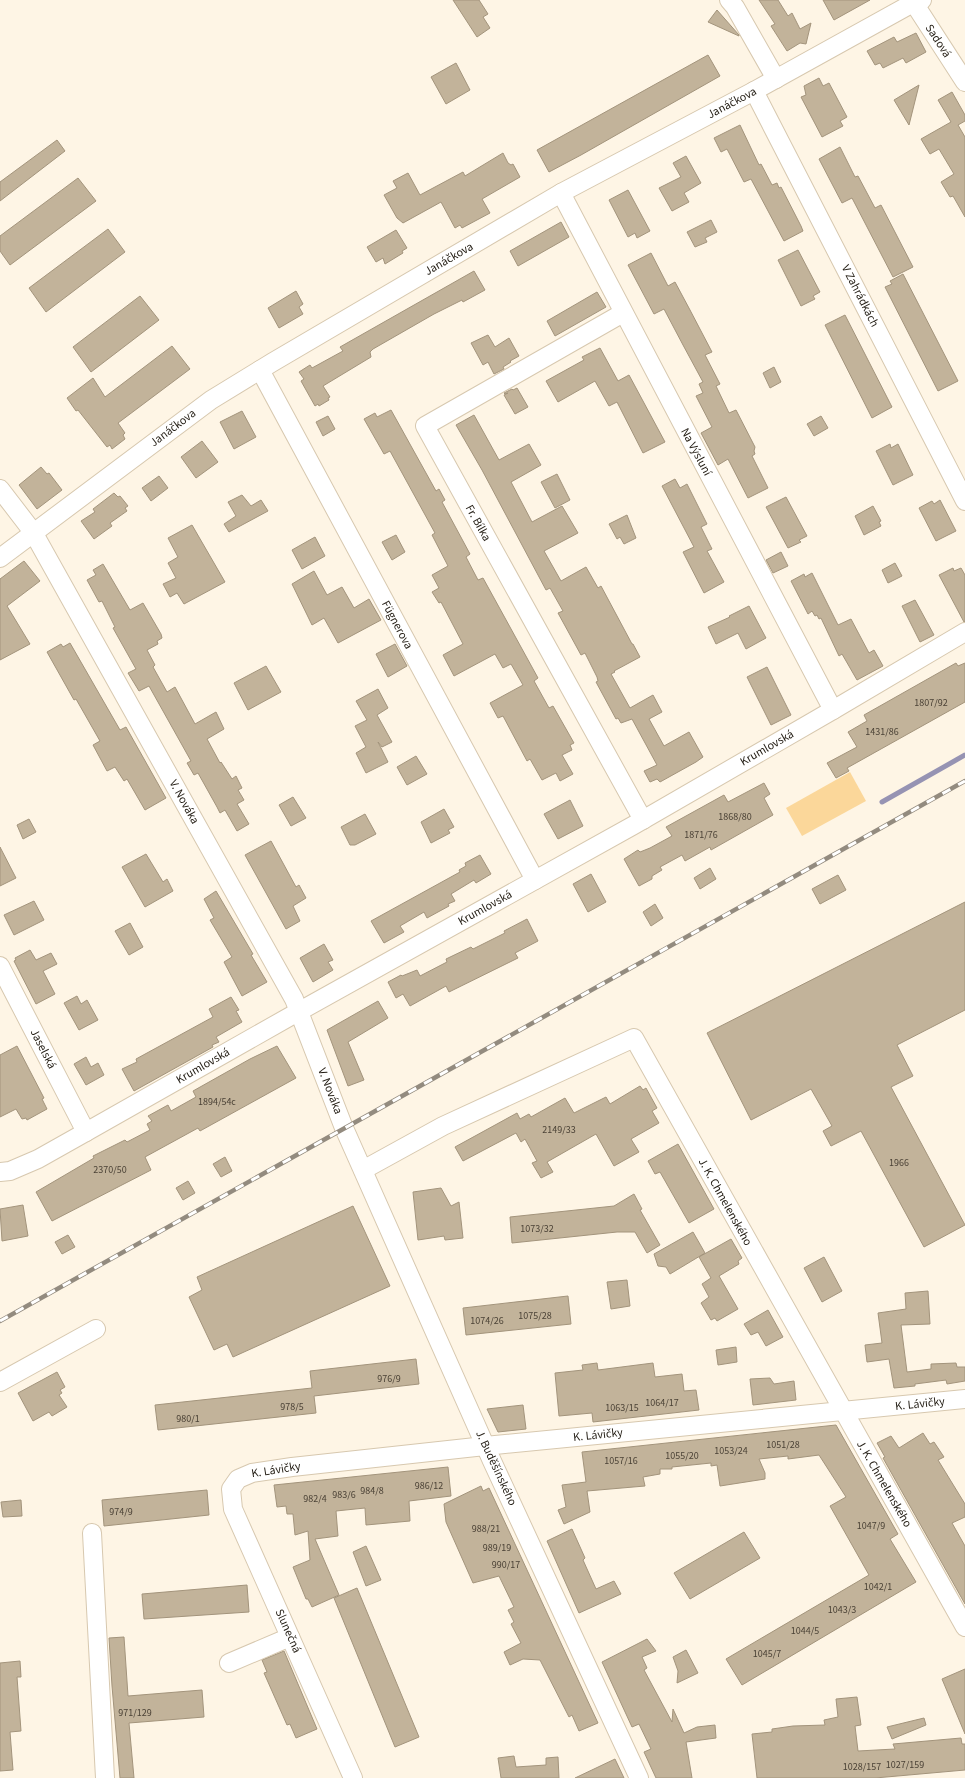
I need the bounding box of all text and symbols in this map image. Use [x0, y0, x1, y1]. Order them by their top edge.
street label: Sadová [921, 21, 955, 61]
street label: Janáčkova [704, 83, 760, 123]
street label: Janáčkova [422, 238, 476, 280]
street label: V Zahrádkách [837, 262, 883, 330]
street label: Janáčkova [147, 405, 199, 451]
street label: Na Výsluní [676, 425, 716, 480]
street label: Fr. Bílka [461, 502, 495, 544]
street label: Fügnerova [377, 598, 417, 652]
house number: 1807/92 [914, 696, 948, 710]
house number: 1431/86 [865, 725, 899, 739]
street label: Krumlovská [737, 726, 797, 770]
street label: V. Nováka [165, 777, 203, 827]
house number: 1868/80 [718, 810, 752, 824]
house number: 1871/76 [684, 828, 718, 842]
street label: Krumlovská [455, 886, 515, 930]
street label: Jaselská [26, 1026, 60, 1072]
street label: Krumlovská [173, 1044, 233, 1088]
street label: V. Nováka [313, 1065, 347, 1117]
house number: 1894/54c [198, 1095, 236, 1109]
house number: 2149/33 [542, 1123, 576, 1137]
street label: J. K. Chmelenského [694, 1155, 756, 1249]
house number: 1966 [889, 1156, 909, 1170]
house number: 2370/50 [93, 1163, 127, 1177]
house number: 1073/32 [520, 1222, 554, 1236]
house number: 1075/28 [518, 1309, 552, 1323]
house number: 1074/26 [470, 1314, 504, 1328]
house number: 976/9 [377, 1372, 401, 1386]
street label: K. Lávičky [894, 1393, 946, 1415]
house number: 1064/17 [645, 1396, 679, 1410]
house number: 978/5 [280, 1400, 304, 1414]
house number: 1063/15 [605, 1401, 639, 1415]
house number: 980/1 [176, 1412, 200, 1426]
street label: K. Lávičky [572, 1424, 624, 1446]
street label: J. Buděšínského [471, 1428, 521, 1508]
street label: J. K. Chmelenského [852, 1437, 916, 1531]
house number: 1051/28 [766, 1438, 800, 1452]
house number: 1053/24 [714, 1444, 748, 1458]
house number: 1055/20 [665, 1449, 699, 1463]
house number: 1057/16 [604, 1454, 638, 1468]
street label: K. Lávičky [250, 1458, 302, 1482]
house number: 986/12 [415, 1479, 443, 1493]
house number: 984/8 [360, 1484, 384, 1498]
house number: 983/6 [332, 1488, 356, 1502]
house number: 982/4 [303, 1492, 327, 1506]
house number: 974/9 [109, 1505, 133, 1519]
house number: 1047/9 [857, 1519, 885, 1533]
house number: 988/21 [472, 1522, 500, 1536]
house number: 989/19 [483, 1541, 511, 1555]
house number: 990/17 [492, 1558, 520, 1572]
house number: 1042/1 [864, 1580, 892, 1594]
house number: 1043/3 [828, 1603, 856, 1617]
street label: Slunečná [271, 1606, 305, 1656]
house number: 1044/5 [791, 1624, 819, 1638]
house number: 1045/7 [753, 1647, 781, 1661]
house number: 971/129 [118, 1706, 152, 1720]
house number: 1027/159 [886, 1758, 924, 1772]
house number: 1028/157 [843, 1760, 881, 1774]

